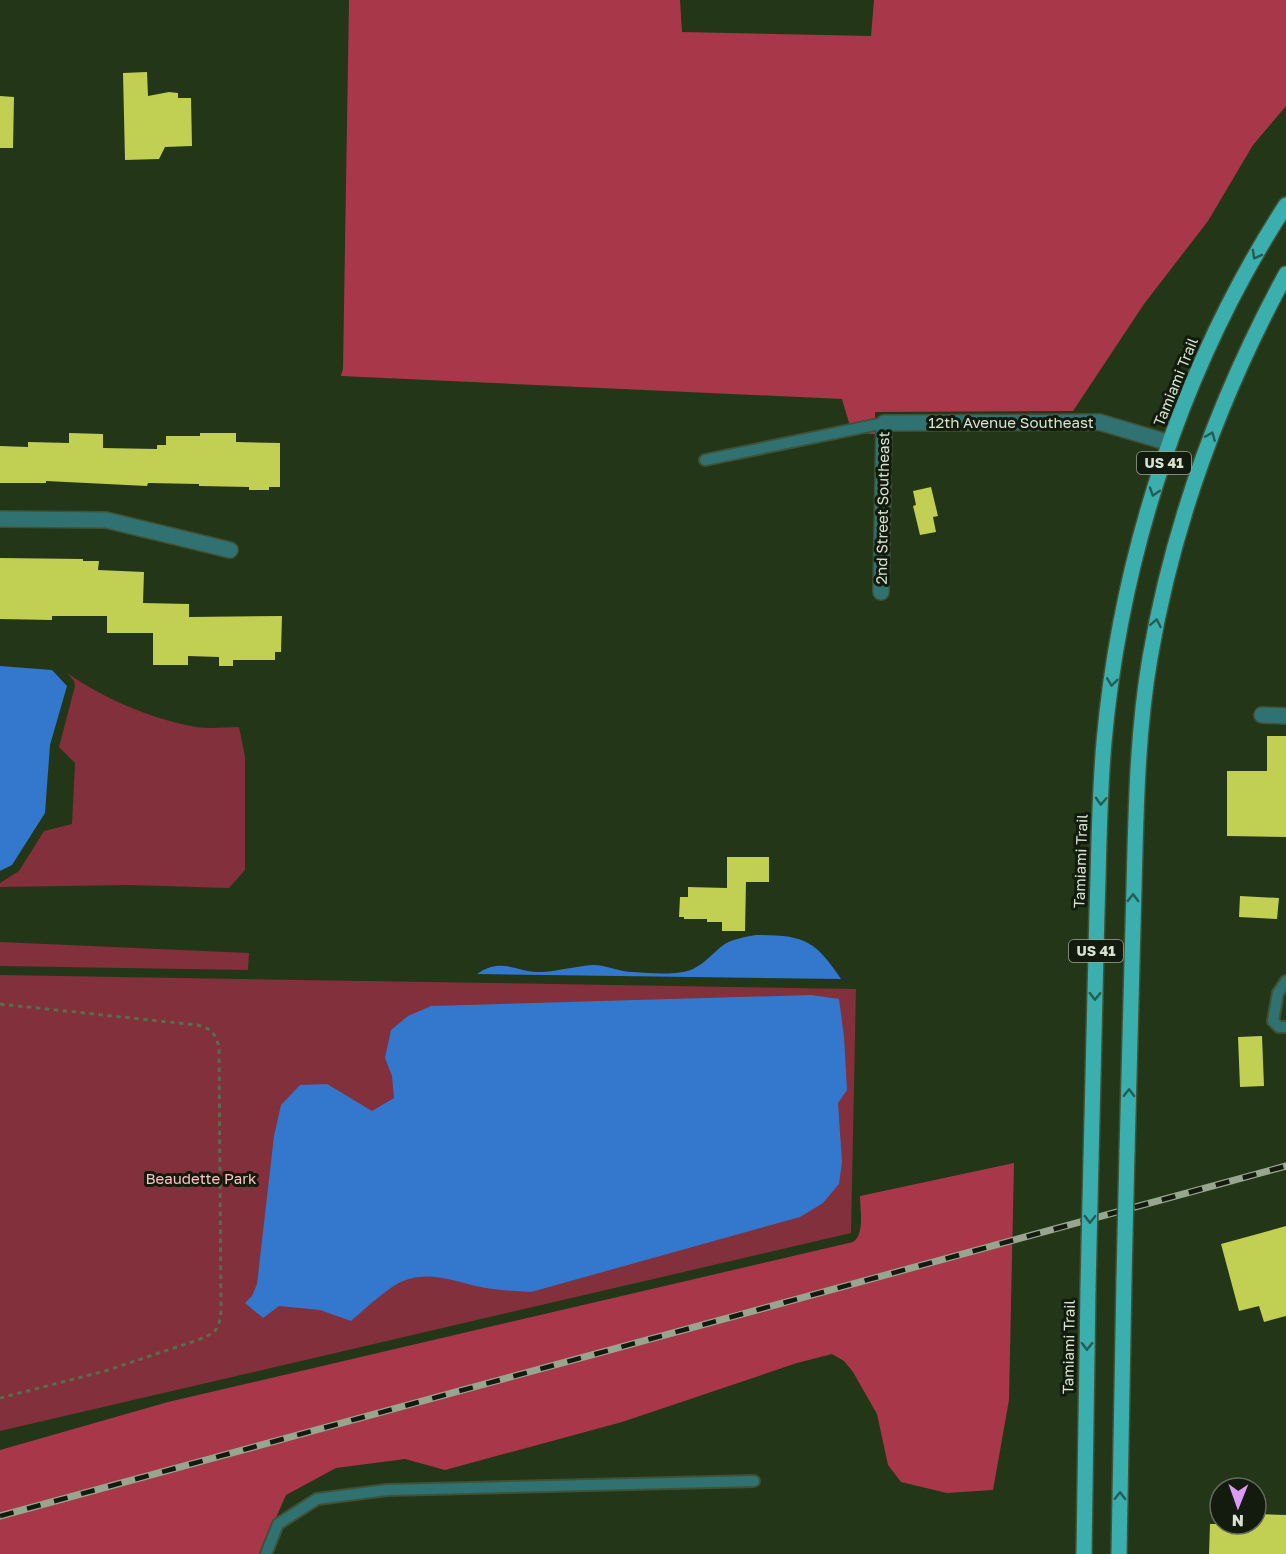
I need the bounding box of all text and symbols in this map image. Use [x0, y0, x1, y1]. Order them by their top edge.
one-way arrow [1252, 249, 1263, 260]
street label: Tamiami Trail [1149, 334, 1201, 429]
street label: 12th Avenue Southeast [928, 413, 1094, 431]
street label: 2nd Street Southeast [872, 431, 892, 585]
one-way arrow [1204, 431, 1216, 442]
road number: US 41 [1137, 452, 1191, 474]
one-way arrow [1149, 486, 1162, 497]
one-way arrow [1149, 618, 1162, 628]
one-way arrow [1106, 677, 1118, 686]
one-way arrow [1094, 796, 1107, 805]
street label: Tamiami Trail [1069, 813, 1091, 908]
one-way arrow [1127, 894, 1140, 903]
road number: US 41 [1069, 940, 1123, 962]
one-way arrow [1089, 991, 1101, 1000]
one-way arrow [1122, 1089, 1135, 1098]
park label: Beaudette Park [145, 1169, 257, 1187]
one-way arrow [1083, 1214, 1096, 1223]
street label: Tamiami Trail [1058, 1300, 1078, 1394]
one-way arrow [1080, 1342, 1093, 1351]
north arrow [1208, 1476, 1268, 1536]
one-way arrow [1114, 1491, 1126, 1500]
text: N [1231, 1511, 1244, 1531]

